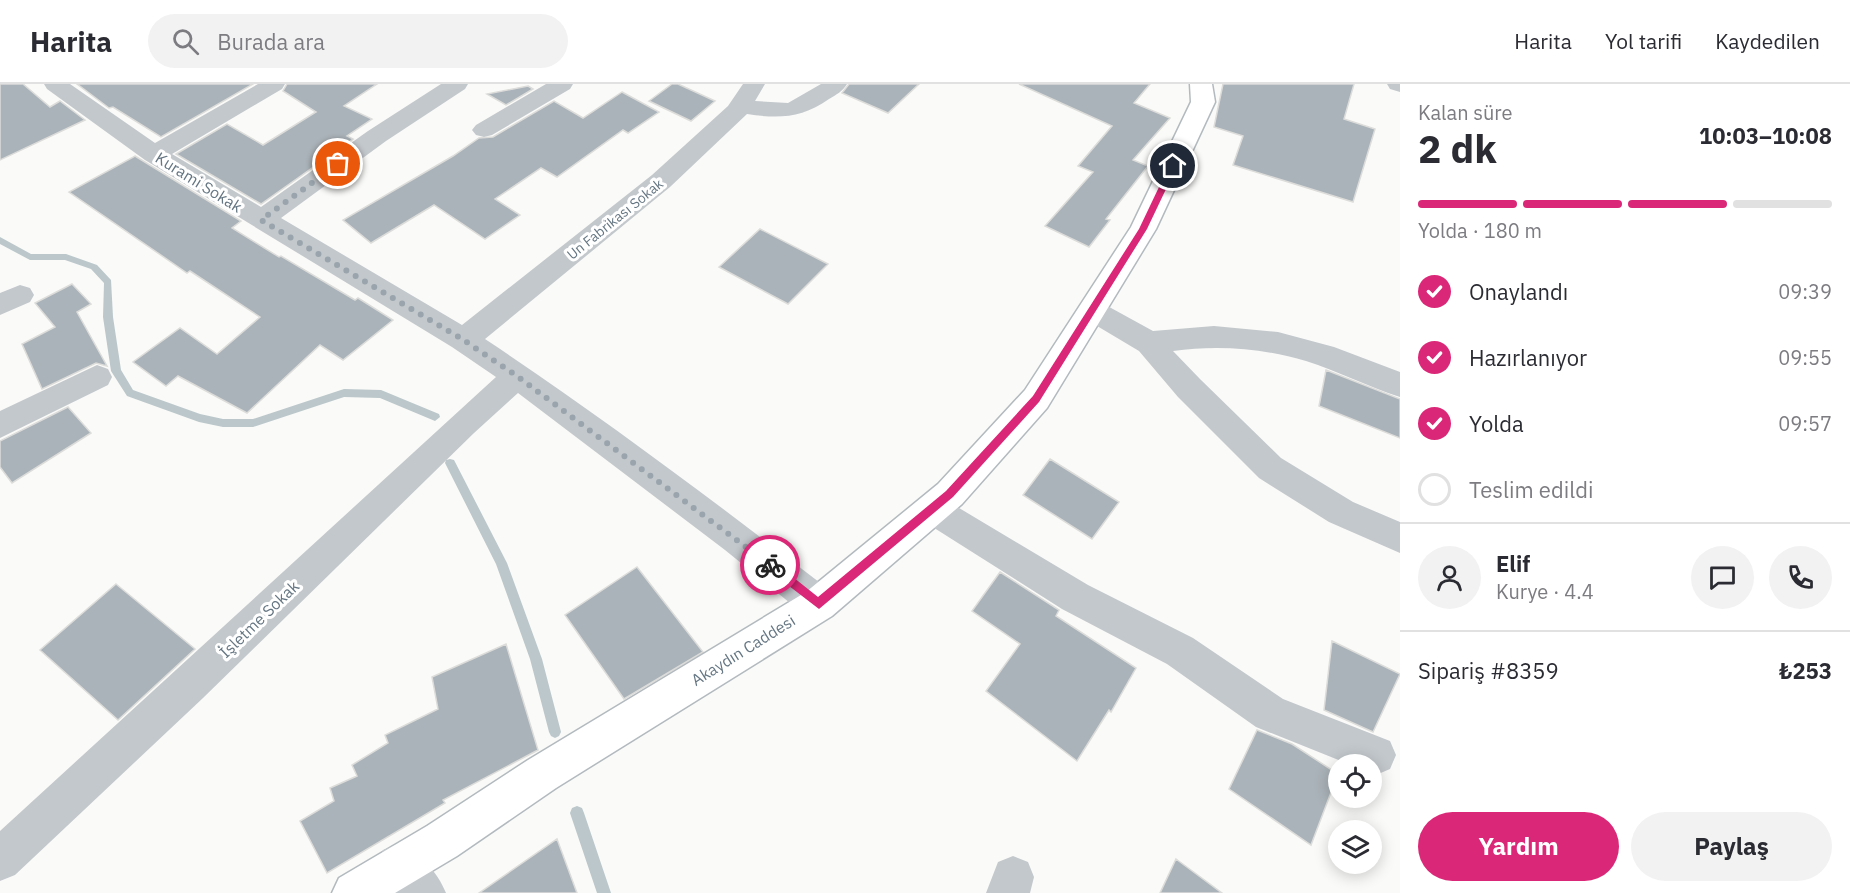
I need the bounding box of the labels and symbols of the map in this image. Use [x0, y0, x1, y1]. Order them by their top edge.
pin [312, 138, 363, 189]
pin [1147, 140, 1198, 191]
street label: Kurami Sokak [152, 147, 247, 217]
street label: Un Fabrikası Sokak [563, 174, 667, 263]
courier [740, 535, 800, 595]
street label: İşletme Sokak [215, 576, 303, 662]
street label: Akaydın Caddesi [687, 610, 799, 690]

